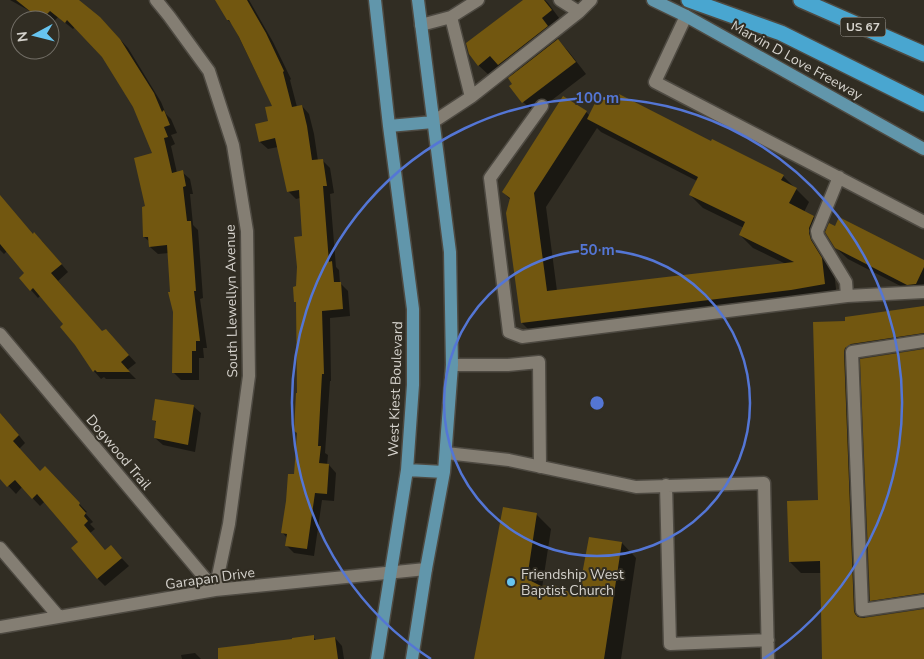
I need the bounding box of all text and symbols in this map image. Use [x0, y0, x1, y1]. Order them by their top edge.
north arrow [10, 10, 60, 60]
street label: Marvin D Love Freeway [728, 16, 867, 105]
road number: US 67 [840, 18, 886, 36]
text: N [13, 30, 33, 43]
text: 100 m [575, 88, 619, 108]
street label: South Llewellyn Avenue [221, 224, 242, 378]
text: 50 m [579, 240, 615, 260]
street label: West Kiest Boulevard [384, 321, 407, 457]
centre of rings [588, 394, 606, 412]
street label: Dogwood Trail [82, 411, 156, 495]
street label: Garapan Drive [164, 563, 256, 594]
place label: Friendship West Baptist Church [521, 565, 624, 600]
marker: Friendship West Baptist Church [505, 576, 517, 588]

